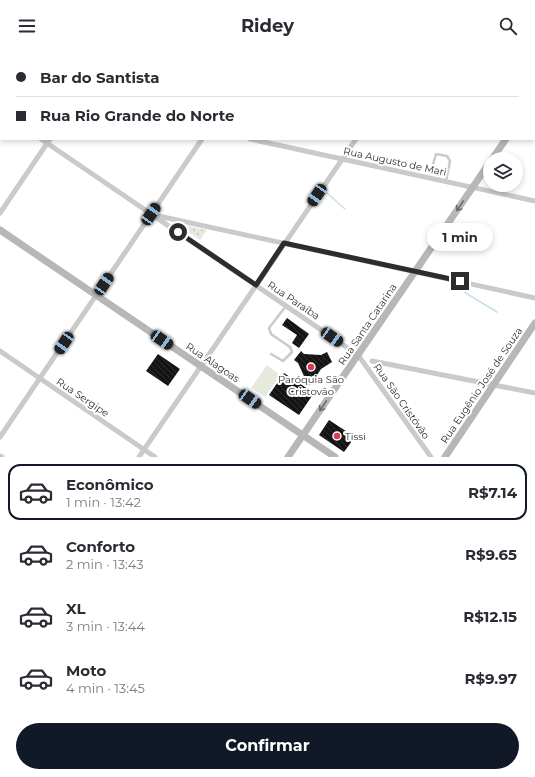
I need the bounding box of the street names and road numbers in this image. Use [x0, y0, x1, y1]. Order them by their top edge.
street label: Rua Augusto de Mari [342, 144, 448, 179]
street label: Rua Paraíba [265, 278, 322, 323]
street label: Rua Santa Catarina [335, 281, 400, 368]
street label: Rua Eugênio José de Souza [438, 325, 525, 446]
street label: Rua Alagoas [183, 340, 242, 385]
street label: Rua São Cristóvão [371, 361, 433, 442]
street label: Rua Sergipe [54, 375, 112, 420]

